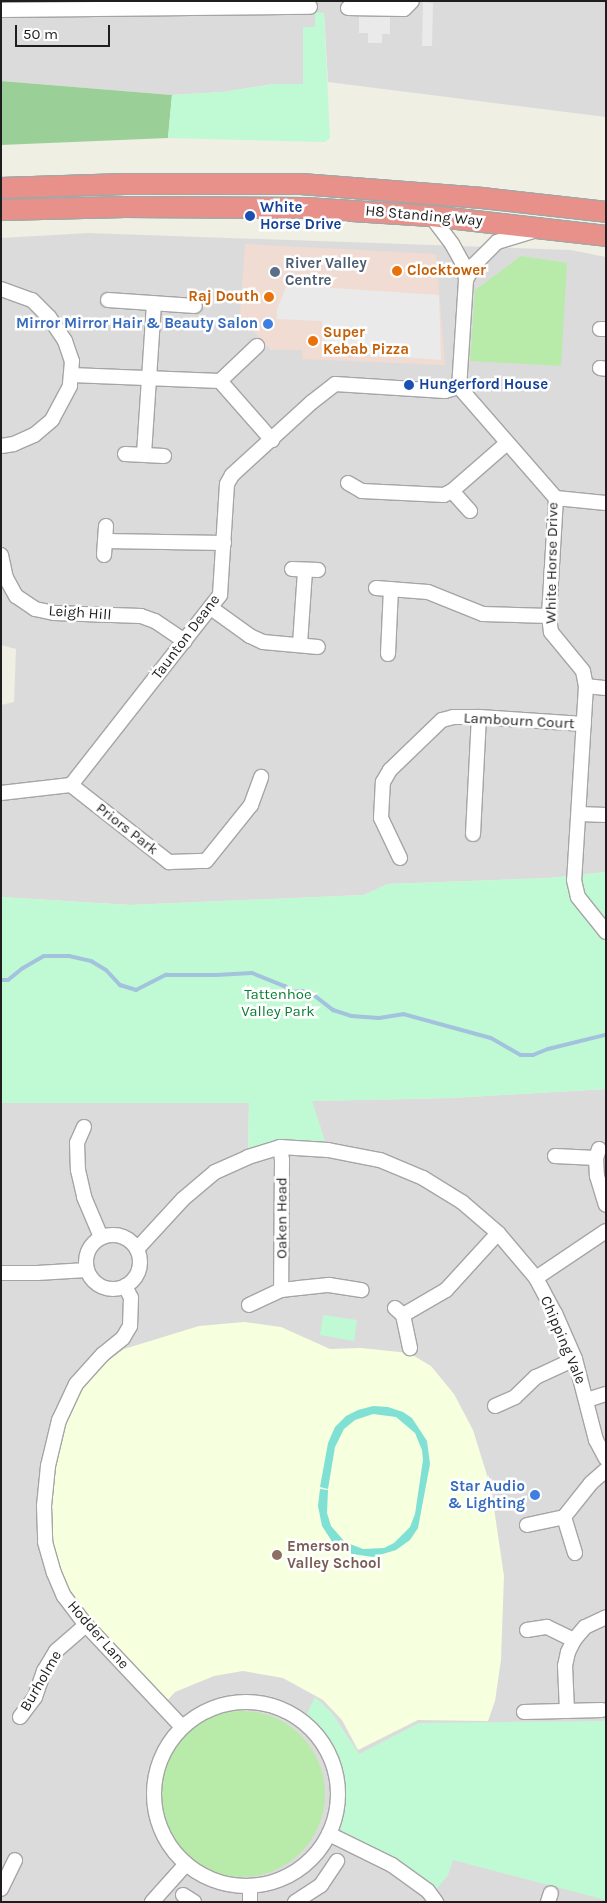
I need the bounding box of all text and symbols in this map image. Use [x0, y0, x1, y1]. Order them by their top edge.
scale bar [18, 15, 112, 47]
text: 50 m [23, 25, 58, 43]
place label: White Horse Drive [260, 198, 341, 233]
street label: H8 Standing Way [365, 202, 483, 230]
marker: White Horse Drive [244, 210, 256, 222]
place label: River Valley Centre [285, 254, 367, 289]
place label: Clocktower [407, 262, 486, 280]
marker: Clocktower [391, 265, 403, 277]
marker: River Valley Centre [269, 266, 281, 278]
place label: Raj Douth [188, 288, 259, 306]
marker: Raj Douth [263, 291, 275, 303]
place label: Mirror Mirror Hair & Beauty Salon [16, 315, 258, 333]
marker: Mirror Mirror Hair & Beauty Salon [262, 318, 274, 330]
place label: Super Kebab Pizza [323, 323, 409, 358]
marker: Super Kebab Pizza [307, 335, 319, 347]
place label: Hungerford House [419, 376, 548, 394]
marker: Hungerford House [403, 379, 415, 391]
street label: White Horse Drive [542, 502, 562, 624]
street label: Taunton Deane [148, 591, 224, 683]
street label: Leigh Hill [48, 602, 112, 624]
street label: Lambourn Court [463, 709, 575, 733]
street label: Priors Park [92, 799, 162, 859]
park label: Tattenhoe Valley Park [241, 985, 315, 1020]
street label: Oaken Head [273, 1177, 291, 1259]
street label: Chipping Vale [536, 1293, 590, 1387]
place label: Star Audio & Lighting [447, 1477, 525, 1512]
marker: Star Audio & Lighting [529, 1489, 541, 1501]
place label: Emerson Valley School [287, 1537, 381, 1572]
marker: Emerson Valley School [271, 1549, 283, 1561]
street label: Hodder Lane [63, 1597, 133, 1673]
street label: Burholme [16, 1647, 66, 1715]

